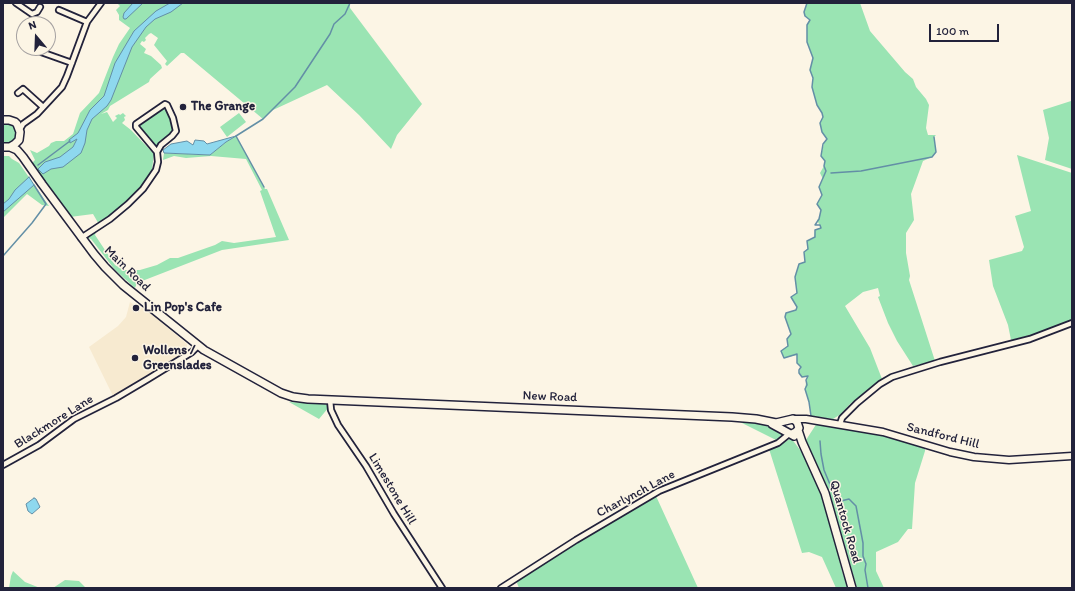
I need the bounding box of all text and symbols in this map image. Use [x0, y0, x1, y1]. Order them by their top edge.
north arrow [16, 16, 56, 56]
scale bar [931, 16, 1001, 42]
text: N [27, 18, 38, 32]
text: 100 m [936, 24, 969, 38]
place label: The Grange [191, 99, 255, 115]
marker: The Grange [178, 102, 188, 112]
street label: Main Road [101, 243, 153, 295]
place label: Lin Pop's Cafe [144, 300, 222, 316]
marker: Lin Pop's Cafe [131, 303, 141, 313]
place label: Wollens / Greenslades [143, 343, 212, 374]
marker: Wollens / Greenslades [130, 353, 140, 363]
street label: New Road [522, 388, 578, 406]
street label: Blackmore Lane [12, 392, 96, 452]
street label: Sandford Hill [905, 419, 981, 453]
street label: Limestone Hill [365, 451, 419, 527]
street label: Charlynch Lane [594, 467, 678, 521]
street label: Quantock Road [826, 479, 864, 565]

